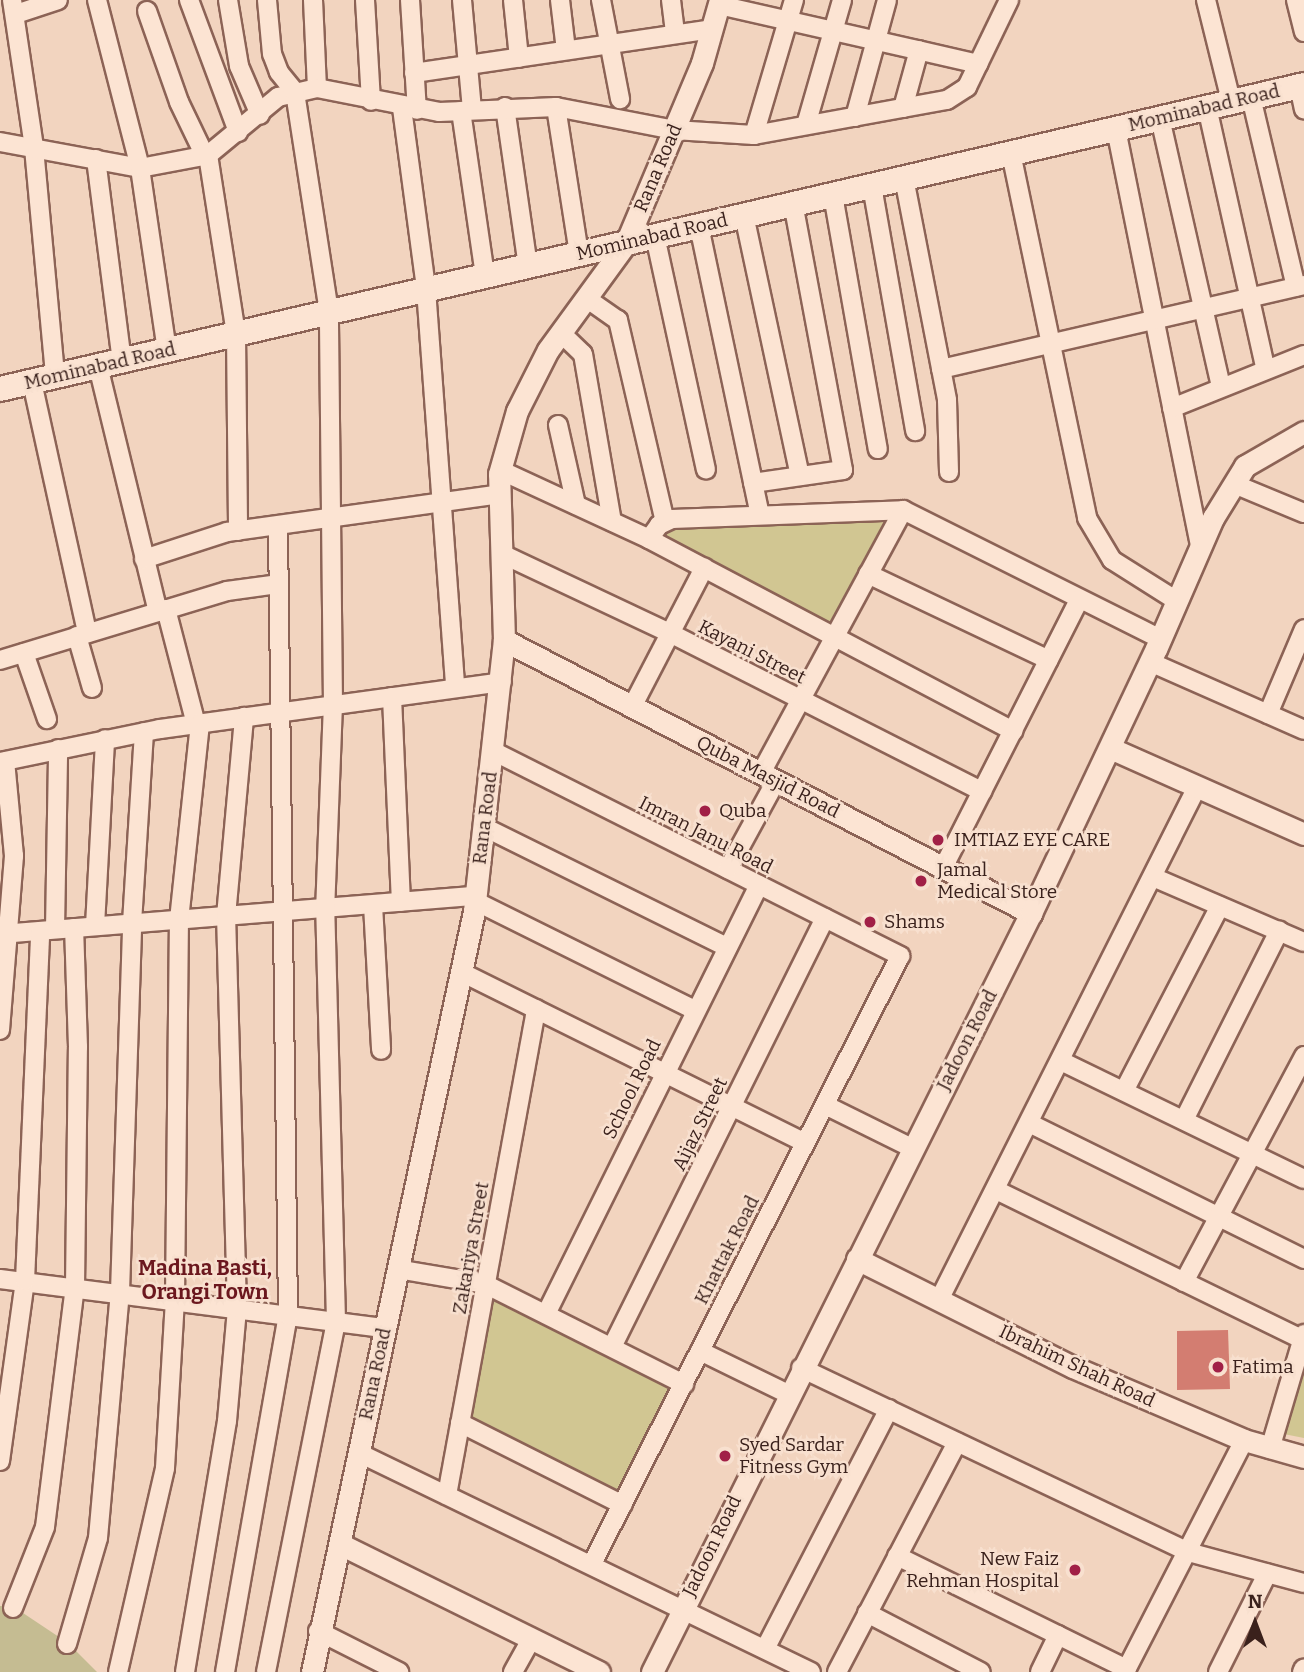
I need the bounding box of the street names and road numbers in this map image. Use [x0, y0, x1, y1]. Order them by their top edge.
street label: Mominabad Road [1126, 79, 1282, 137]
street label: Rana Road [629, 121, 687, 215]
street label: Mominabad Road [574, 208, 730, 266]
street label: Mominabad Road [22, 337, 178, 395]
street label: Kayani Street [694, 615, 810, 689]
street label: Quba Masjid Road [693, 731, 843, 823]
street label: Rana Road [468, 770, 502, 866]
street label: Imran Janu Road [635, 791, 777, 879]
street label: Jadoon Road [932, 986, 1002, 1094]
street label: School Road [598, 1035, 666, 1143]
street label: Aijaz Street [668, 1074, 732, 1174]
street label: Zakariya Street [448, 1180, 494, 1316]
street label: Khattak Road [690, 1192, 764, 1308]
street label: Ibrahim Shah Road [996, 1320, 1158, 1412]
street label: Rana Road [354, 1326, 396, 1422]
street label: Jadoon Road [678, 1492, 746, 1600]

